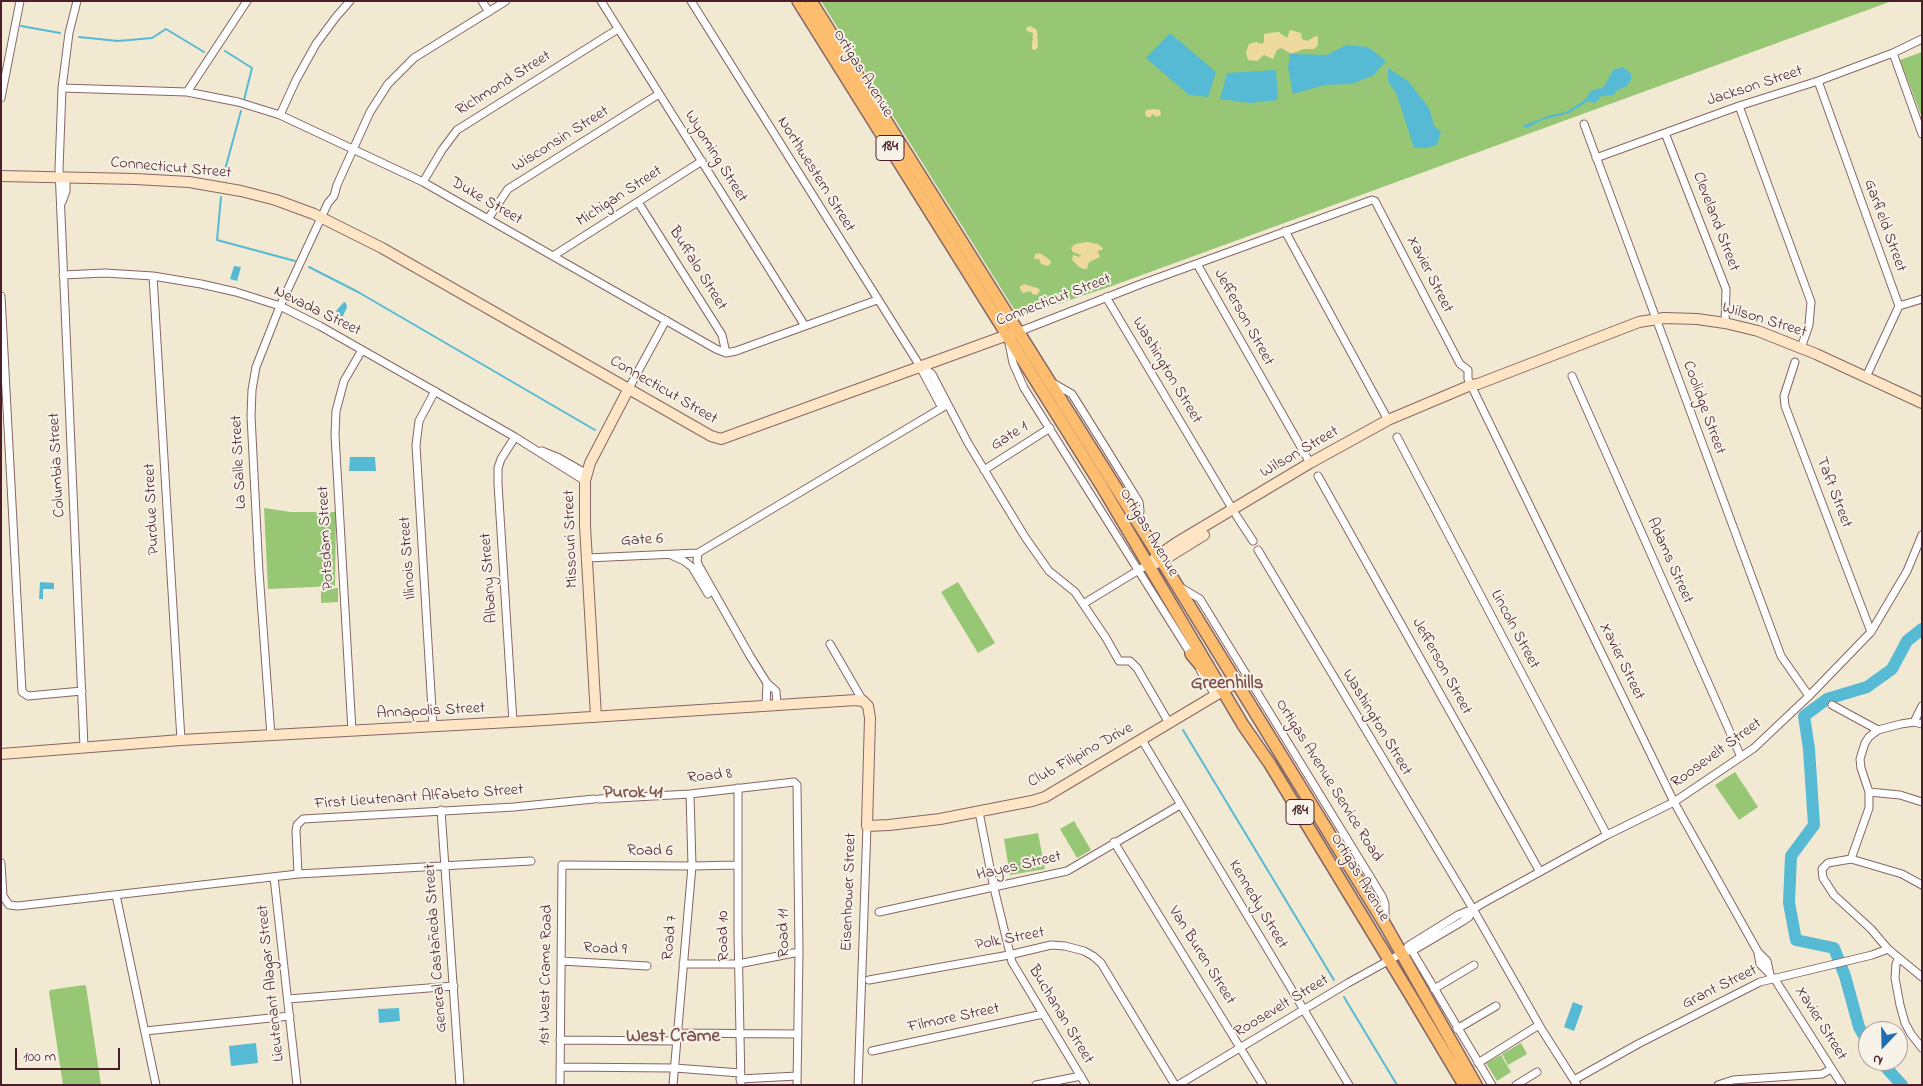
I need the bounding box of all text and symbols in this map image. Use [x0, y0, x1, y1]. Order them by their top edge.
street label: Ortigas Avenue [827, 27, 897, 121]
street label: Richmond Street [453, 47, 555, 121]
street label: Jackson Street [1705, 63, 1805, 111]
street label: Wisconsin Street [509, 103, 613, 177]
street label: Wyoming Street [679, 107, 751, 207]
street label: Northwestern Street [772, 114, 858, 236]
road number: 184 [876, 136, 904, 160]
street label: Connecticut Street [110, 154, 232, 184]
street label: Michigan Street [574, 162, 666, 232]
street label: Cleveland Street [1687, 170, 1743, 274]
street label: Duke Street [447, 174, 525, 230]
street label: Garfield Street [1858, 177, 1910, 275]
street label: Buffalo Street [664, 223, 730, 315]
street label: Xavier Street [1402, 234, 1456, 316]
street label: Jefferson Street [1209, 266, 1277, 370]
street label: Connecticut Street [994, 270, 1114, 332]
street label: Nevada Street [270, 283, 364, 341]
street label: Wilson Street [1719, 299, 1809, 343]
street label: Washington Street [1127, 314, 1205, 428]
street label: Connecticut Street [606, 352, 720, 430]
street label: Coolidge Street [1677, 359, 1729, 457]
street label: Columbia Street [46, 412, 70, 518]
street label: La Salle Street [228, 414, 252, 510]
street label: Gate 1 [988, 418, 1032, 456]
street label: Wilson Street [1257, 423, 1343, 483]
street label: Taft Street [1811, 455, 1855, 531]
street label: Purdue Street [141, 463, 165, 555]
street label: Potsdam Street [315, 485, 339, 591]
street label: Ortigas Avenue [1114, 485, 1182, 581]
street label: Missouri Street [561, 489, 583, 589]
street label: Adams Street [1641, 515, 1697, 607]
street label: Illinois Street [397, 516, 421, 600]
street label: Gate 6 [620, 530, 664, 552]
street label: Albany Street [477, 532, 503, 624]
street label: Lincoln Street [1485, 587, 1543, 673]
street label: Jefferson Street [1407, 615, 1475, 719]
street label: Xavier Street [1594, 620, 1648, 704]
street label: Washington Street [1337, 666, 1415, 780]
district label: Greenhills [1191, 674, 1263, 696]
street label: Ortigas Avenue Service Road [1270, 696, 1386, 866]
street label: Annapolis Street [376, 700, 486, 724]
street label: Roosevelt Street [1668, 715, 1766, 793]
street label: Club Filipino Drive [1025, 719, 1137, 793]
street label: Road 8 [687, 765, 733, 789]
street label: First Lieutenant Alfabeto Street [314, 781, 524, 815]
district label: Purok 41 [603, 783, 663, 805]
road number: 184 [1286, 800, 1314, 824]
street label: Ortigas Avenue [1325, 830, 1393, 926]
street label: Eisenhower Street [838, 832, 862, 952]
street label: Road 6 [627, 842, 673, 862]
street label: Hayes Street [975, 848, 1063, 886]
street label: Kennedy Street [1223, 857, 1291, 953]
street label: General Castañeda Street [422, 863, 452, 1033]
street label: Van Buren Street [1163, 903, 1239, 1009]
street label: Lieutenant Alagar Street [254, 904, 290, 1062]
street label: 1st West Crame Road [536, 905, 558, 1045]
street label: Road 11 [775, 908, 795, 958]
street label: Road 10 [714, 911, 734, 961]
street label: Road 7 [659, 914, 683, 962]
street label: Polk Street [974, 924, 1046, 956]
street label: Road 9 [583, 939, 627, 961]
street label: Buchanan Street [1023, 962, 1097, 1068]
street label: Grant Street [1679, 962, 1761, 1014]
street label: Roosevelt Street [1231, 971, 1333, 1043]
street label: Xavier Street [1790, 984, 1850, 1064]
street label: Filmore Street [906, 1000, 1002, 1038]
north arrow [1858, 1021, 1908, 1071]
district label: West Crame [626, 1027, 720, 1049]
scale bar [18, 1038, 122, 1070]
text: 100 m [23, 1046, 56, 1068]
text: N [1870, 1048, 1886, 1071]

